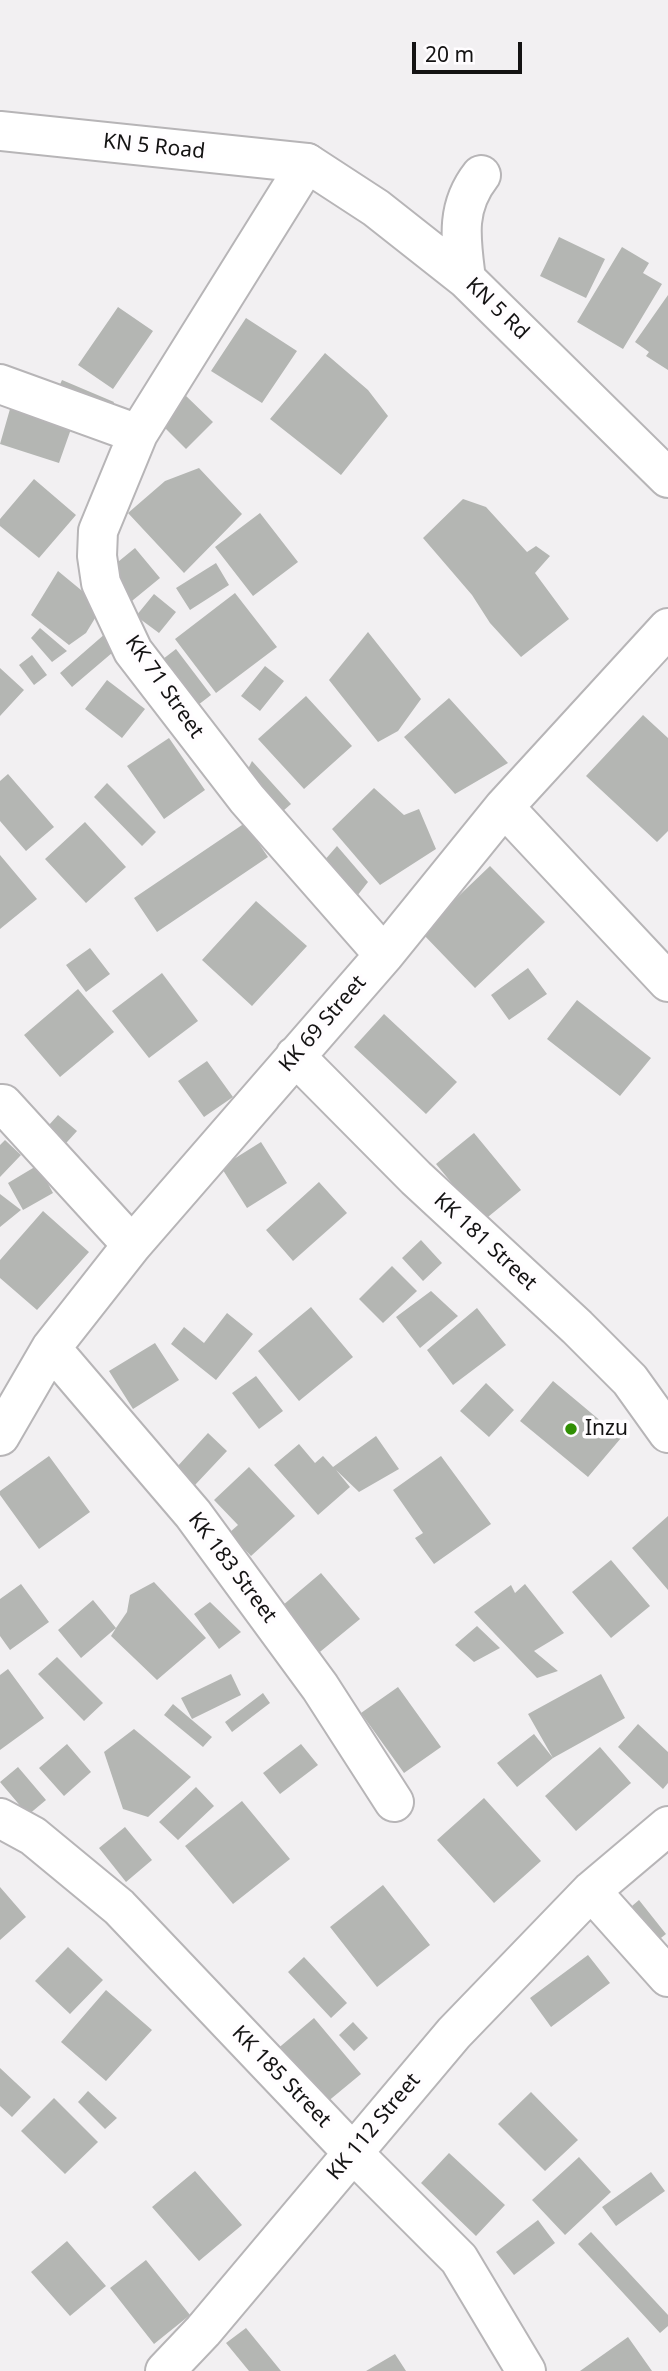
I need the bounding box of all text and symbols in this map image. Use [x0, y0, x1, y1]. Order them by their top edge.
scale bar [416, 28, 526, 72]
text: 20 m [425, 40, 474, 68]
street label: KN 5 Road [102, 129, 206, 165]
street label: KN 5 Rd [460, 273, 534, 345]
street label: KK 71 Street [119, 631, 209, 743]
street label: KK 69 Street [274, 971, 372, 1077]
street label: KK 181 Street [428, 1188, 542, 1296]
place label: Inzu [585, 1416, 628, 1442]
marker: Inzu [563, 1421, 579, 1437]
street label: KK 183 Street [182, 1508, 282, 1628]
street label: KK 185 Street [226, 2021, 336, 2133]
street label: KK 112 Street [322, 2069, 426, 2185]

